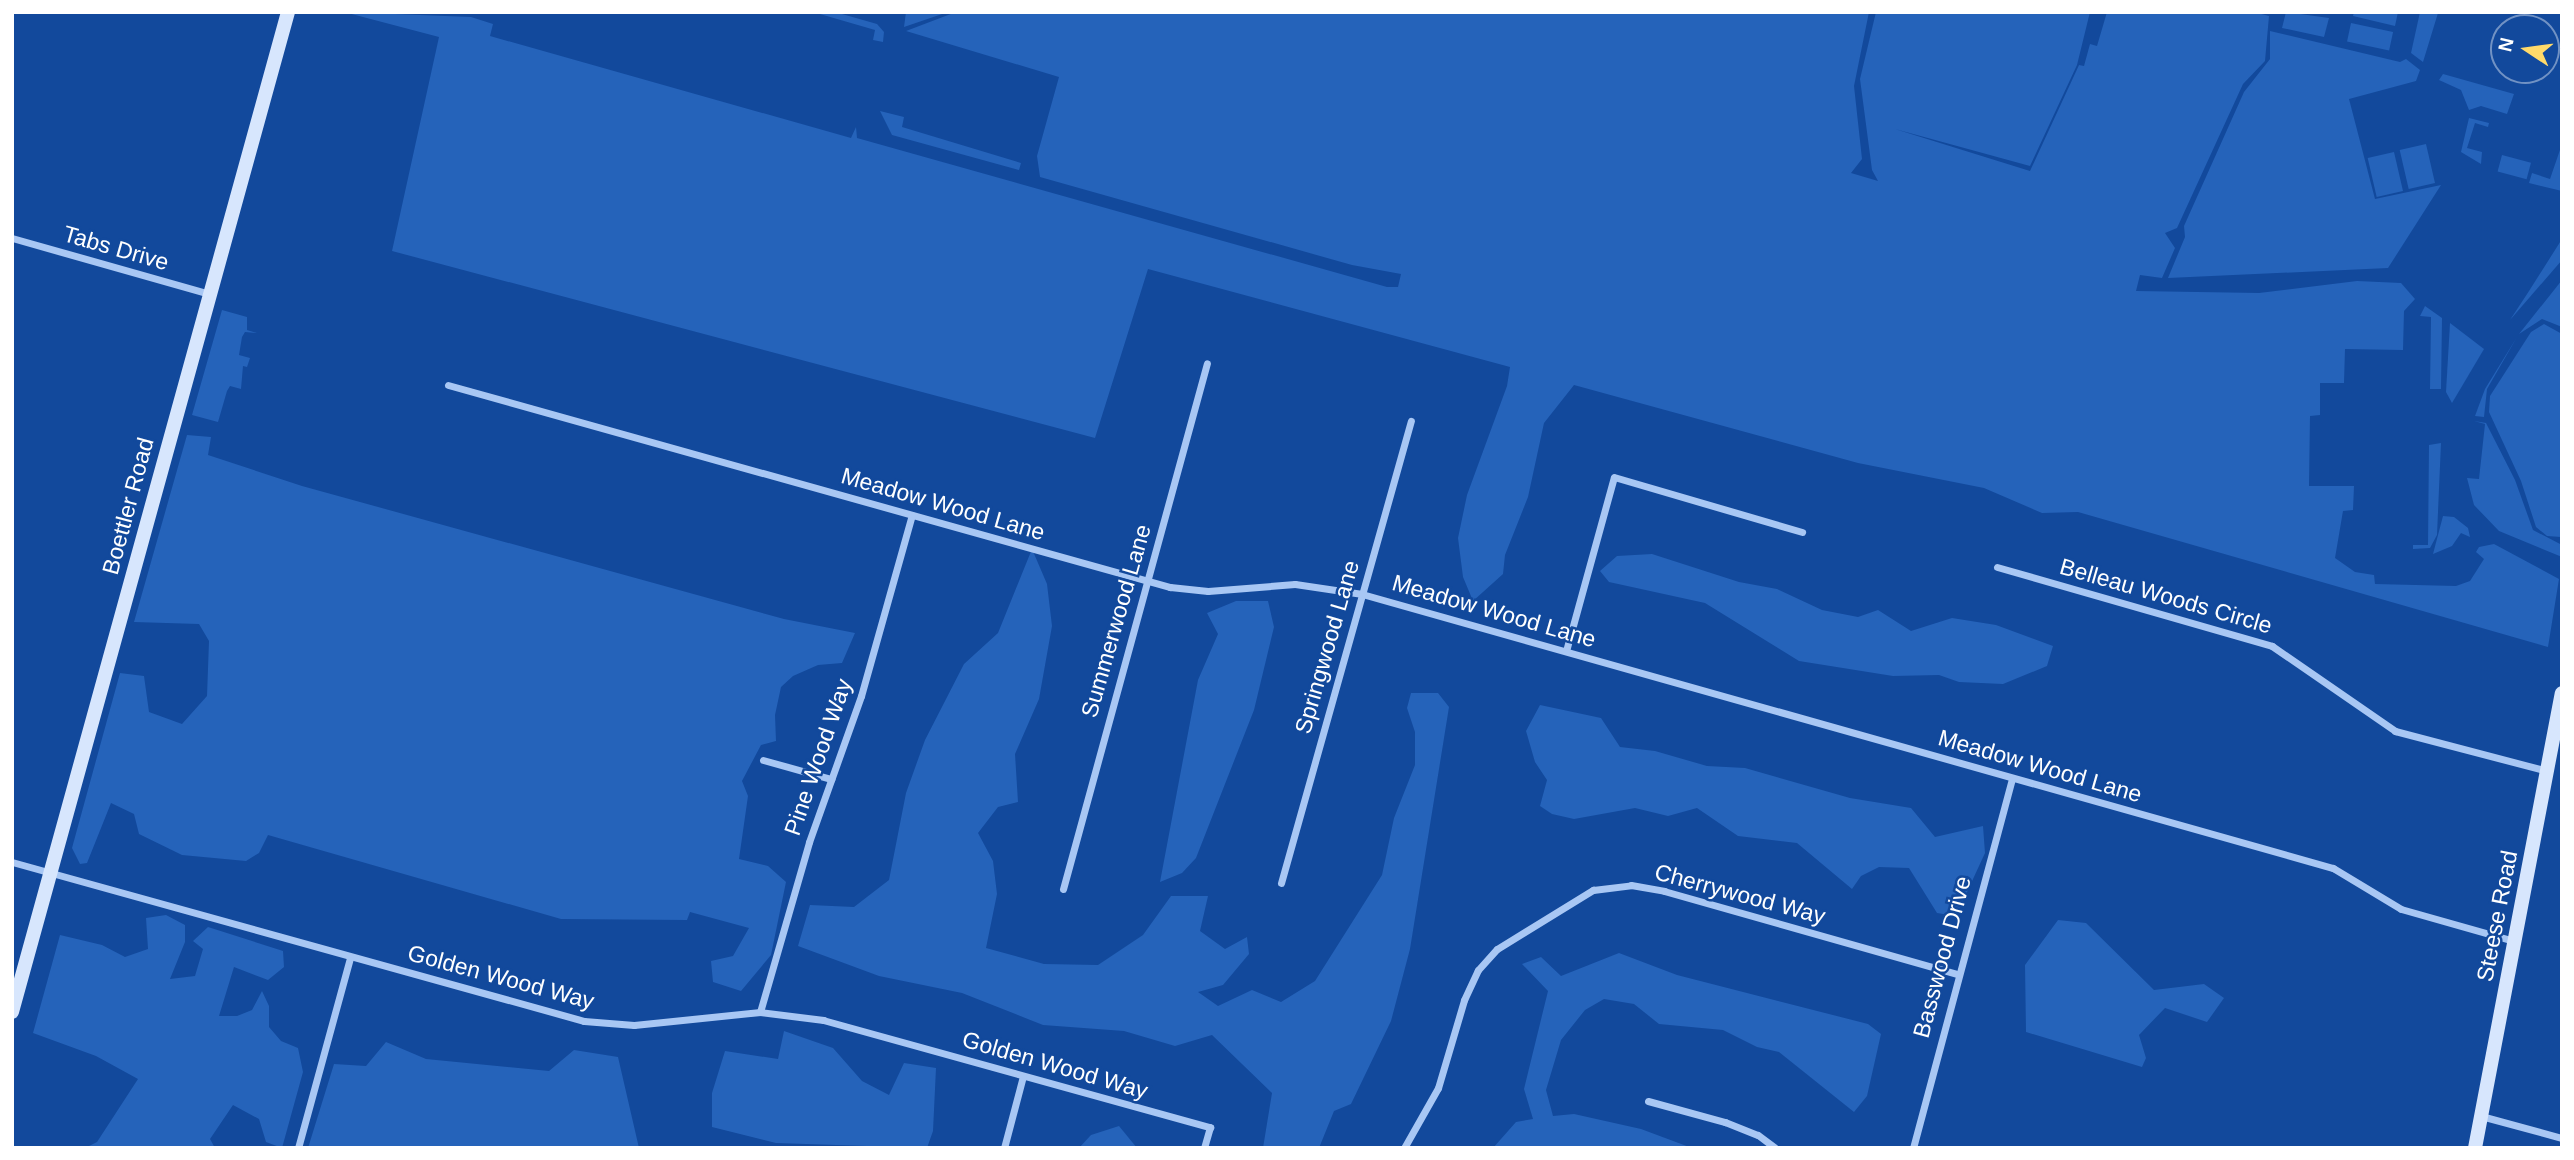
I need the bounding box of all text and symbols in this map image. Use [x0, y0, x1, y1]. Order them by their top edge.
north arrow [2490, 14, 2560, 84]
text: N [2494, 36, 2518, 54]
street label: Tabs Drive [60, 220, 172, 276]
street label: Boettler Road [96, 435, 160, 577]
street label: Meadow Wood Lane [838, 462, 1048, 546]
street label: Summerwood Lane [1075, 521, 1157, 721]
street label: Belleau Woods Circle [2057, 552, 2275, 640]
street label: Springwood Lane [1289, 557, 1365, 737]
street label: Meadow Wood Lane [1389, 569, 1599, 653]
street label: Pine Wood Way [778, 675, 858, 839]
street label: Meadow Wood Lane [1935, 724, 2145, 808]
street label: Steese Road [2471, 848, 2523, 984]
street label: Cherrywood Way [1652, 858, 1828, 930]
street label: Basswood Drive [1907, 873, 1977, 1041]
street label: Golden Wood Way [405, 939, 597, 1015]
street label: Golden Wood Way [959, 1025, 1151, 1105]

